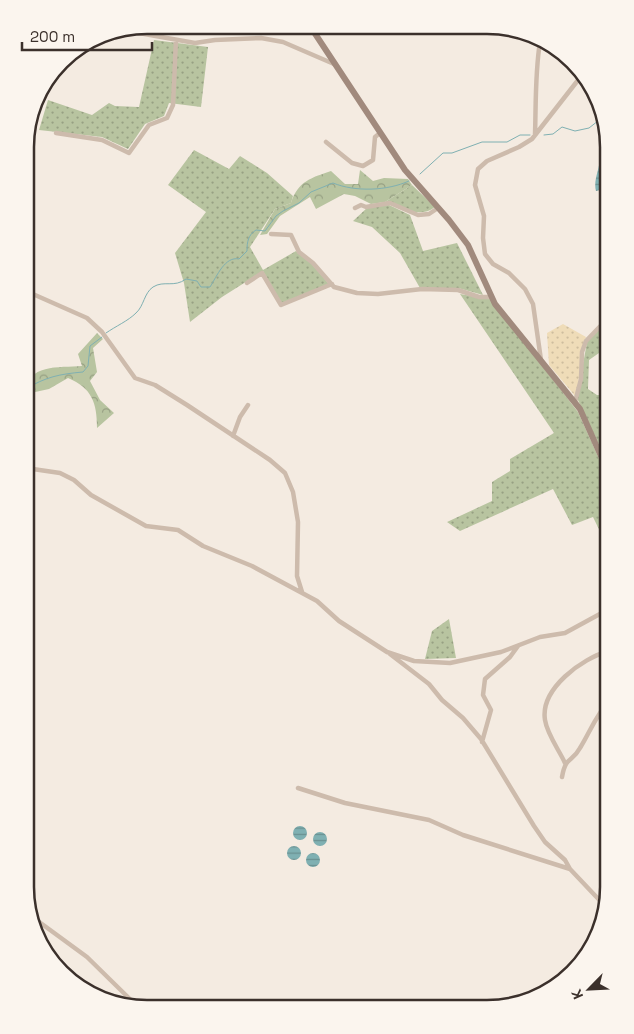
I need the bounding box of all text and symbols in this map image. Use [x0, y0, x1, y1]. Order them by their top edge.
scale bar [22, 20, 152, 52]
text: 200 m [30, 27, 75, 46]
north arrow [564, 964, 614, 1014]
text: K [567, 986, 587, 1002]

